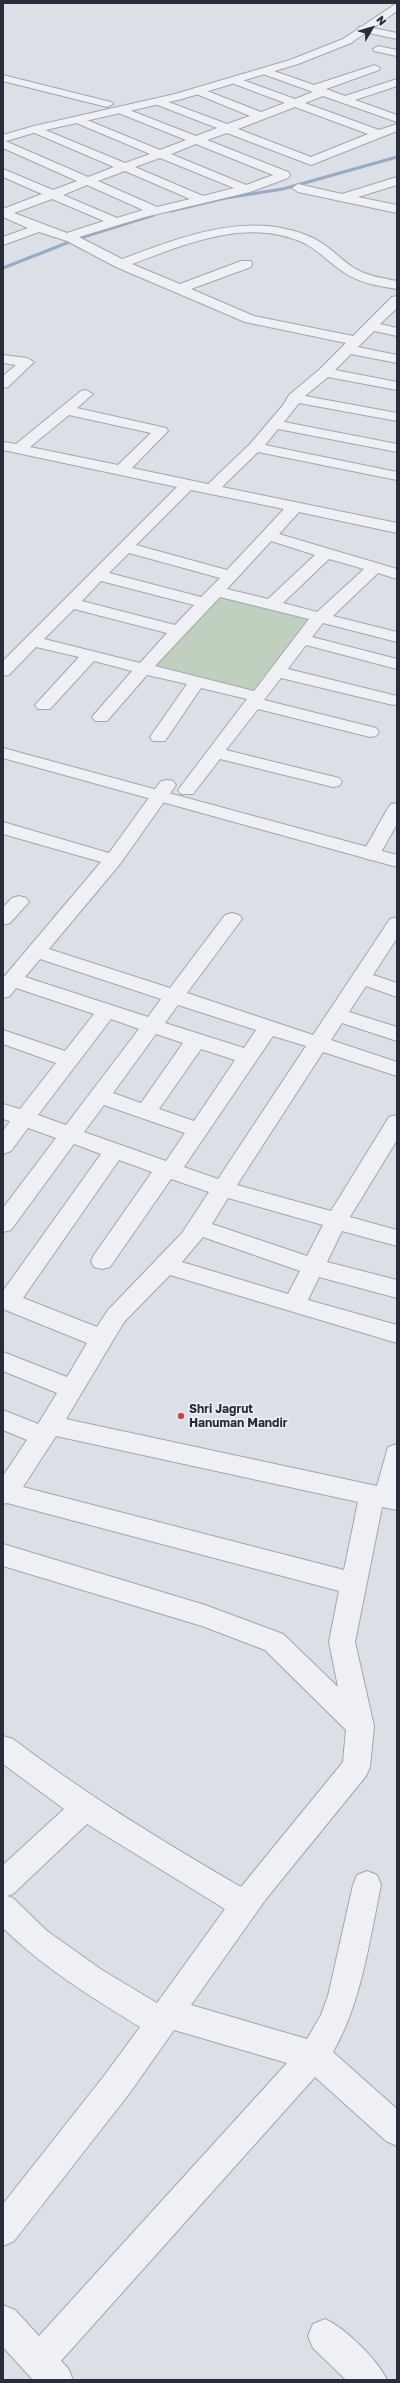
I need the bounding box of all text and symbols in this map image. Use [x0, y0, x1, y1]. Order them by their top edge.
north arrow [352, 8, 392, 48]
text: N [374, 13, 390, 28]
place label: Shri Jagrut Hanuman Mandir [189, 1402, 287, 1430]
marker: Shri Jagrut Hanuman Mandir [176, 1411, 186, 1421]

